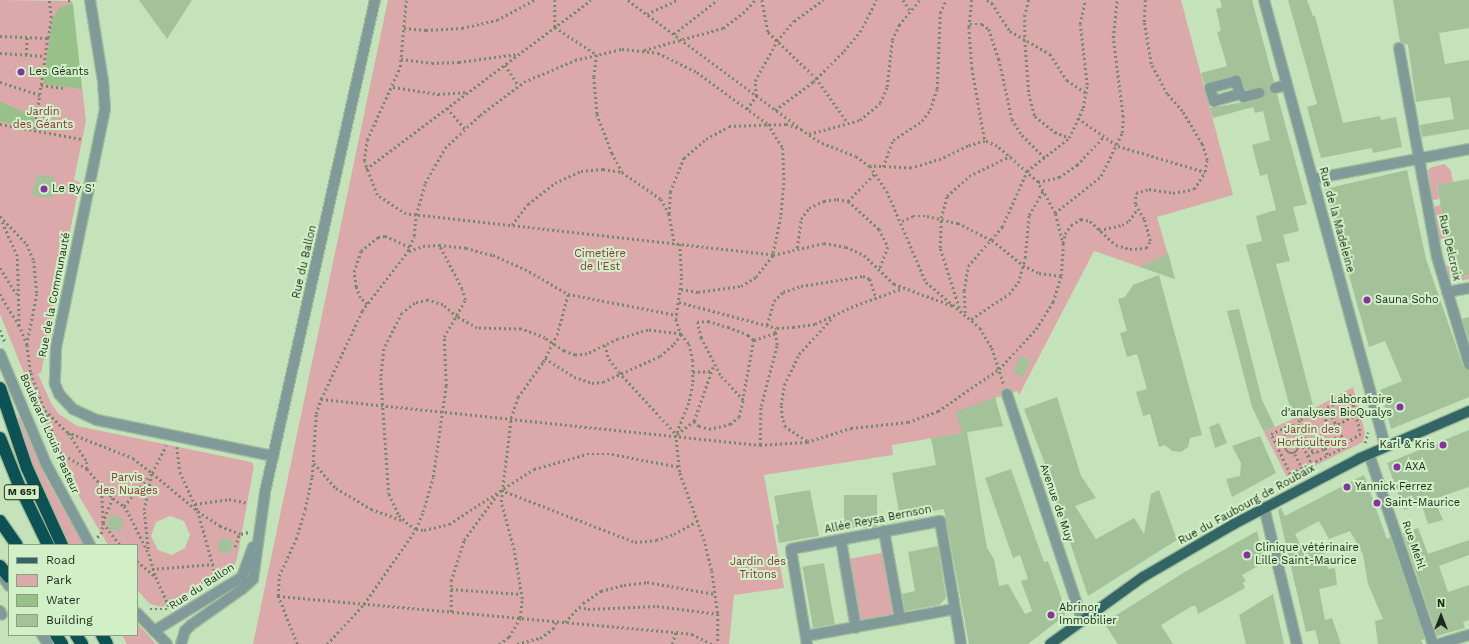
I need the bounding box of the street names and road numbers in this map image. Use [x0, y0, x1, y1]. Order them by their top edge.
street label: Rue de la Madeleine [1316, 166, 1356, 274]
street label: Rue Delcroix [1435, 214, 1463, 282]
street label: Rue du Ballon [290, 224, 320, 300]
street label: Rue de la Communauté [36, 231, 74, 359]
street label: Boulevard Louis Pasteur [17, 372, 81, 496]
street label: Avenue de Muy [1037, 462, 1075, 544]
street label: Rue du Faubourg de Roubaix [1176, 462, 1318, 548]
road number: M 651 [3, 484, 41, 500]
street label: Allée Reysa Bernson [823, 503, 933, 537]
street label: Rue Mehl [1399, 519, 1427, 571]
street label: Rue du Ballon [167, 561, 237, 613]

